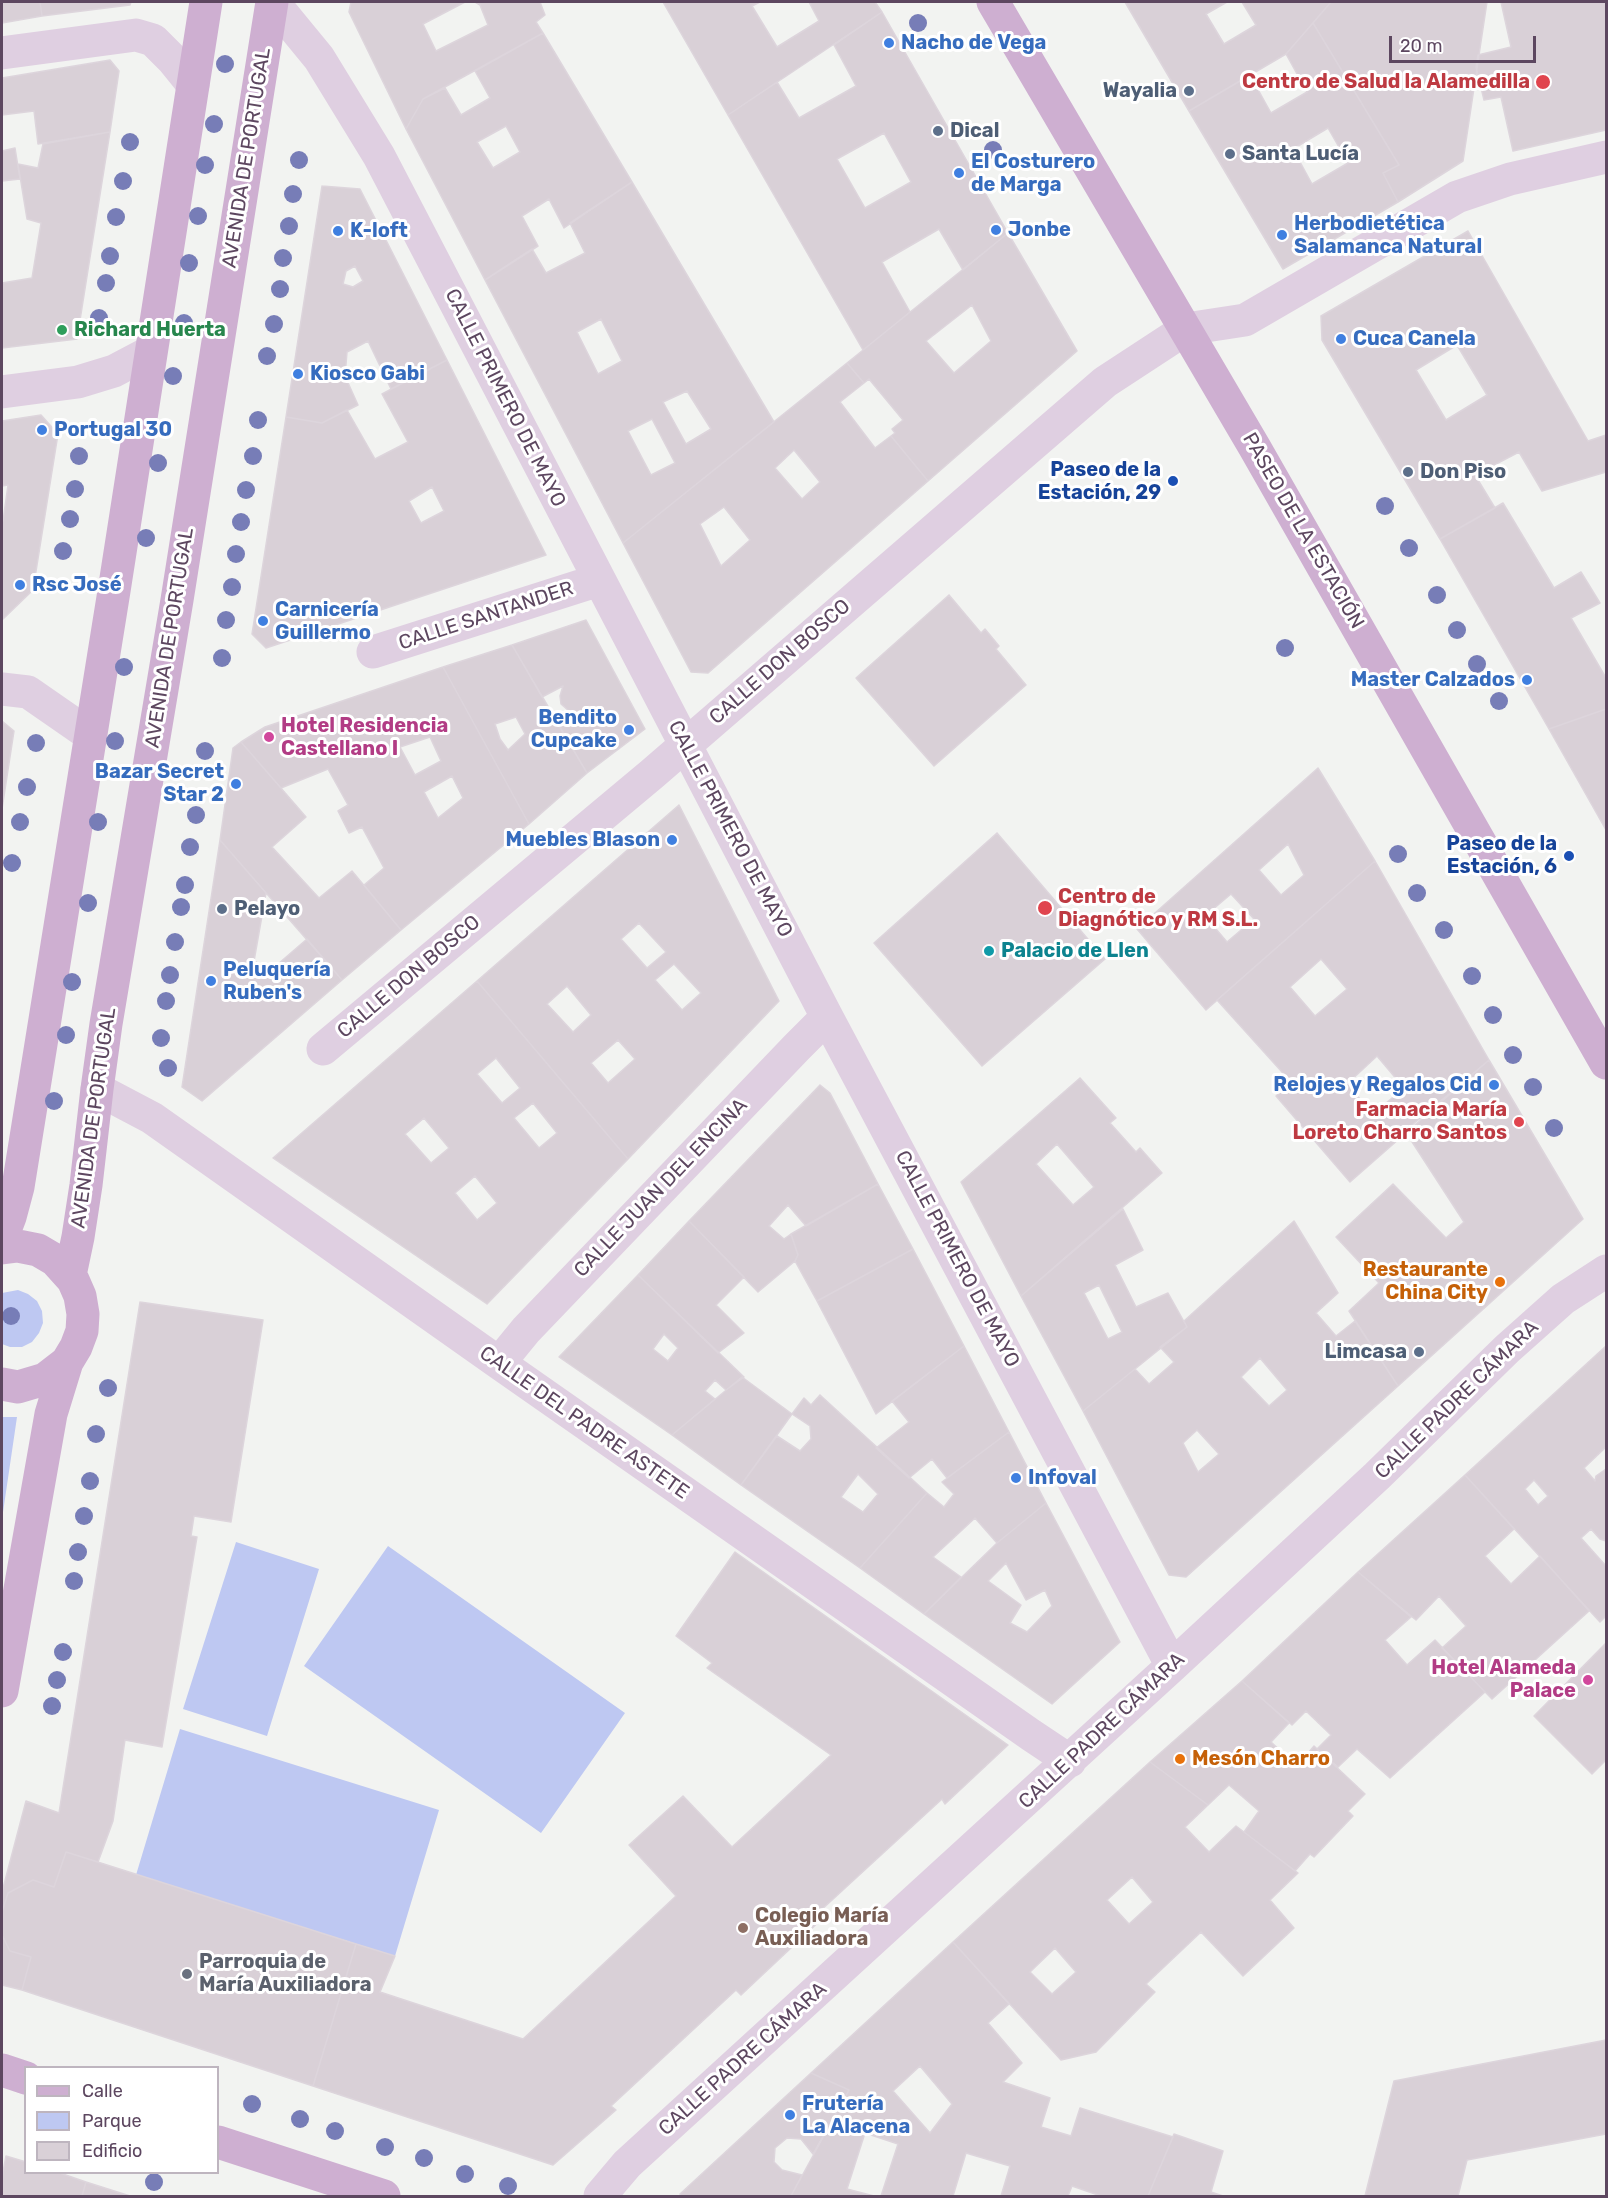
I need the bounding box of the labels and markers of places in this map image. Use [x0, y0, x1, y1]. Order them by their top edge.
place label: Nacho de Vega [901, 31, 1046, 55]
marker: Nacho de Vega [882, 36, 896, 50]
place label: Centro de Salud la Alamedilla [1242, 70, 1530, 94]
marker: Centro de Salud la Alamedilla [1534, 73, 1552, 91]
place label: Wayalia [1103, 79, 1177, 103]
marker: Wayalia [1182, 84, 1196, 98]
place label: Dical [950, 119, 999, 143]
marker: Dical [931, 124, 945, 138]
place label: Santa Lucía [1242, 142, 1359, 166]
marker: Santa Lucía [1223, 147, 1237, 161]
place label: El Costurero de Marga [971, 150, 1095, 197]
marker: El Costurero de Marga [952, 166, 966, 180]
place label: Herbodietética Salamanca Natural [1294, 212, 1482, 259]
place label: Jonbe [1008, 218, 1071, 242]
place label: K-loft [350, 219, 408, 243]
marker: Jonbe [989, 223, 1003, 237]
marker: K-loft [331, 224, 345, 238]
marker: Herbodietética Salamanca Natural [1275, 228, 1289, 242]
place label: Richard Huerta [74, 318, 226, 342]
marker: Richard Huerta [55, 323, 69, 337]
place label: Cuca Canela [1353, 327, 1476, 351]
marker: Cuca Canela [1334, 332, 1348, 346]
place label: Kiosco Gabi [310, 362, 425, 386]
marker: Kiosco Gabi [291, 367, 305, 381]
place label: Portugal 30 [54, 418, 172, 442]
marker: Portugal 30 [35, 423, 49, 437]
place label: Paseo de la Estación, 29 [1038, 458, 1161, 505]
place label: Don Piso [1420, 460, 1506, 484]
marker: Don Piso [1401, 465, 1415, 479]
marker: Paseo de la Estación, 29 [1166, 474, 1180, 488]
place label: Rsc José [32, 573, 122, 597]
marker: Rsc José [13, 578, 27, 592]
place label: Carnicería Guillermo [275, 598, 379, 645]
marker: Carnicería Guillermo [256, 614, 270, 628]
place label: Master Calzados [1351, 668, 1515, 692]
marker: Master Calzados [1520, 673, 1534, 687]
place label: Bendito Cupcake [531, 706, 617, 753]
place label: Hotel Residencia Castellano I [281, 714, 448, 761]
marker: Bendito Cupcake [622, 723, 636, 737]
marker: Hotel Residencia Castellano I [262, 730, 276, 744]
place label: Bazar Secret Star 2 [95, 760, 224, 807]
marker: Bazar Secret Star 2 [229, 777, 243, 791]
place label: Muebles Blason [505, 828, 660, 852]
place label: Paseo de la Estación, 6 [1446, 832, 1557, 879]
marker: Muebles Blason [665, 833, 679, 847]
marker: Paseo de la Estación, 6 [1562, 849, 1576, 863]
place label: Centro de Diagnótico y RM S.L. [1058, 885, 1258, 932]
place label: Pelayo [234, 897, 300, 921]
marker: Centro de Diagnótico y RM S.L. [1036, 899, 1054, 917]
marker: Pelayo [215, 902, 229, 916]
place label: Palacio de Llen [1001, 939, 1149, 963]
marker: Palacio de Llen [982, 944, 996, 958]
place label: Peluquería Ruben's [223, 958, 331, 1005]
marker: Peluquería Ruben's [204, 974, 218, 988]
place label: Relojes y Regalos Cid [1273, 1073, 1482, 1097]
marker: Relojes y Regalos Cid [1487, 1078, 1501, 1092]
place label: Farmacia María Loreto Charro Santos [1292, 1098, 1507, 1145]
marker: Farmacia María Loreto Charro Santos [1512, 1115, 1526, 1129]
place label: Restaurante China City [1363, 1258, 1488, 1305]
marker: Restaurante China City [1493, 1275, 1507, 1289]
place label: Limcasa [1325, 1340, 1407, 1364]
marker: Limcasa [1412, 1345, 1426, 1359]
place label: Infoval [1028, 1466, 1097, 1490]
marker: Infoval [1009, 1471, 1023, 1485]
place label: Hotel Alameda Palace [1431, 1656, 1576, 1703]
marker: Hotel Alameda Palace [1581, 1673, 1595, 1687]
place label: Mesón Charro [1192, 1747, 1330, 1771]
marker: Mesón Charro [1173, 1752, 1187, 1766]
place label: Colegio María Auxiliadora [755, 1904, 889, 1951]
marker: Colegio María Auxiliadora [736, 1921, 750, 1935]
place label: Parroquia de María Auxiliadora [199, 1950, 372, 1997]
marker: Parroquia de María Auxiliadora [180, 1967, 194, 1981]
place label: Frutería La Alacena [802, 2092, 910, 2139]
marker: Frutería La Alacena [783, 2108, 797, 2122]

